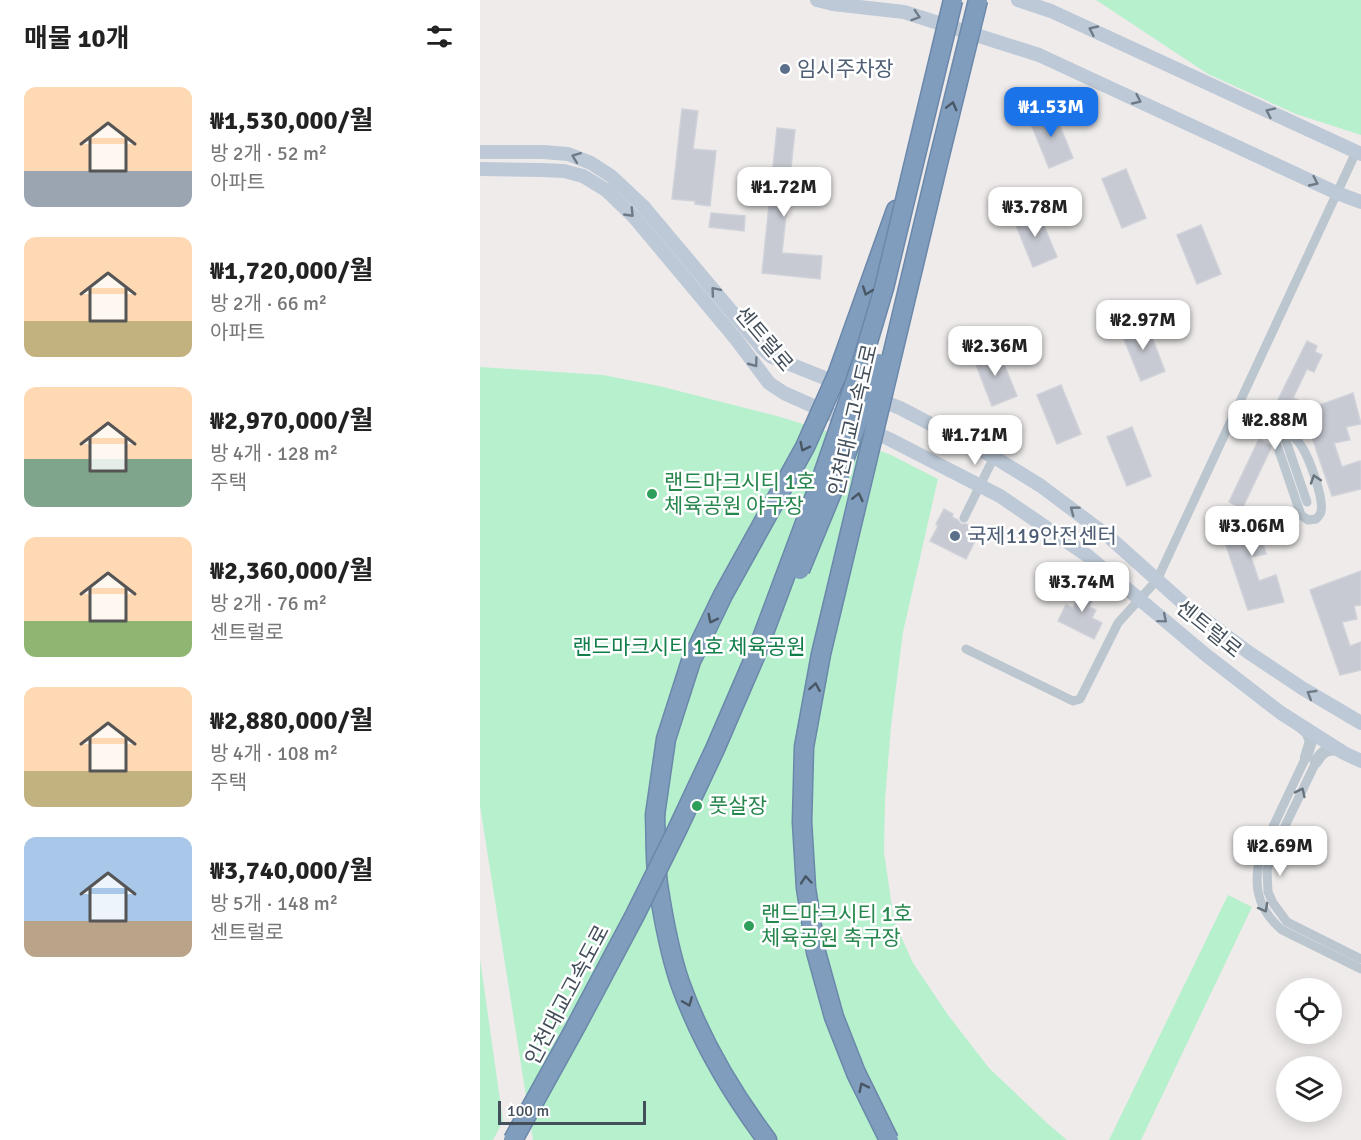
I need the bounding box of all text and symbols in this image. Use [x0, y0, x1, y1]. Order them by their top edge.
one-way arrow [910, 9, 921, 21]
icon: filters [423, 20, 456, 53]
text: 매물 10개 [24, 23, 130, 55]
one-way arrow [1088, 25, 1099, 37]
place label: 임시주차장 [797, 56, 894, 82]
marker: 임시주차장 [778, 62, 792, 76]
pin: ₩1.53M [1002, 87, 1100, 138]
one-way arrow [1130, 93, 1141, 105]
text: ₩1.53M [1018, 94, 1084, 119]
one-way arrow [944, 101, 957, 111]
text: ₩1,530,000/월 [210, 105, 373, 137]
one-way arrow [1265, 107, 1276, 119]
icon: home [72, 111, 144, 183]
text: 방 2개 · 52 m² [210, 141, 327, 166]
one-way arrow [571, 152, 582, 165]
pin: ₩1.72M [735, 167, 833, 218]
text: 아파트 [210, 170, 265, 195]
text: ₩1.72M [751, 174, 817, 199]
one-way arrow [1307, 175, 1318, 187]
pin: ₩3.78M [986, 187, 1084, 238]
text: ₩3.78M [1002, 194, 1068, 219]
one-way arrow [622, 206, 633, 217]
text: ₩1,720,000/월 [210, 255, 373, 287]
icon: home [72, 261, 144, 333]
one-way arrow [862, 285, 874, 296]
one-way arrow [711, 287, 722, 298]
text: 방 2개 · 66 m² [210, 291, 327, 316]
pin: ₩2.97M [1094, 300, 1192, 351]
street label: 센트럴로 [729, 301, 799, 377]
text: ₩2.97M [1110, 307, 1176, 332]
text: 아파트 [210, 320, 265, 345]
pin: ₩2.36M [946, 326, 1044, 377]
text: ₩2.36M [962, 333, 1028, 358]
street label: 인천대교고속도로 [823, 342, 883, 498]
one-way arrow [747, 356, 758, 367]
pin: ₩2.88M [1226, 400, 1324, 451]
text: ₩2,970,000/월 [210, 405, 373, 437]
text: ₩2.88M [1242, 407, 1308, 432]
icon: home [72, 411, 144, 483]
pin: ₩1.71M [926, 415, 1024, 466]
text: ₩1.71M [942, 422, 1008, 447]
text: 방 4개 · 128 m² [210, 441, 338, 466]
one-way arrow [800, 441, 811, 451]
place label: 랜드마크시티 1호 체육공원 야구장 [664, 469, 815, 519]
text: 주택 [210, 470, 247, 495]
one-way arrow [1310, 474, 1322, 485]
marker: 랜드마크시티 1호 체육공원 야구장 [645, 487, 659, 501]
one-way arrow [851, 492, 864, 502]
pin: ₩3.06M [1203, 506, 1301, 557]
one-way arrow [1069, 507, 1080, 518]
text: ₩3.06M [1219, 513, 1285, 538]
place label: 국제119안전센터 [967, 523, 1117, 549]
marker: 국제119안전센터 [948, 529, 962, 543]
text: ₩2,360,000/월 [210, 555, 373, 587]
icon: home [72, 561, 144, 633]
pin: ₩3.74M [1033, 562, 1131, 613]
text: ₩3.74M [1049, 569, 1115, 594]
text: 방 2개 · 76 m² [210, 591, 327, 616]
street label: 센트럴로 [1171, 595, 1247, 663]
one-way arrow [1156, 611, 1167, 622]
one-way arrow [707, 612, 719, 623]
text: 센트럴로 [210, 620, 284, 645]
park label: 랜드마크시티 1호 체육공원 [572, 634, 806, 660]
one-way arrow [808, 682, 821, 692]
one-way arrow [1307, 689, 1317, 701]
text: ₩2,880,000/월 [210, 705, 373, 737]
icon: home [72, 711, 144, 783]
text: 방 4개 · 108 m² [210, 741, 338, 766]
text: 주택 [210, 770, 247, 795]
one-way arrow [1294, 787, 1306, 798]
place label: 풋살장 [709, 793, 767, 819]
marker: 풋살장 [690, 799, 704, 813]
pin: ₩2.69M [1231, 826, 1329, 877]
text: ₩2.69M [1247, 833, 1313, 858]
text: ₩3,740,000/월 [210, 855, 373, 887]
icon: home [72, 861, 144, 933]
one-way arrow [800, 876, 813, 885]
text: 방 5개 · 148 m² [210, 891, 338, 916]
place label: 랜드마크시티 1호 체육공원 축구장 [761, 901, 912, 951]
one-way arrow [1257, 902, 1269, 913]
marker: 랜드마크시티 1호 체육공원 축구장 [742, 919, 756, 933]
text: 센트럴로 [210, 920, 284, 945]
street label: 인천대교고속도로 [519, 921, 615, 1069]
map controls [1276, 978, 1342, 1122]
button: locate [1276, 978, 1342, 1044]
one-way arrow [681, 996, 693, 1007]
button: layers [1276, 1056, 1342, 1122]
one-way arrow [859, 1083, 871, 1094]
scale bar [498, 1098, 646, 1126]
text: 100 m [507, 1101, 549, 1121]

